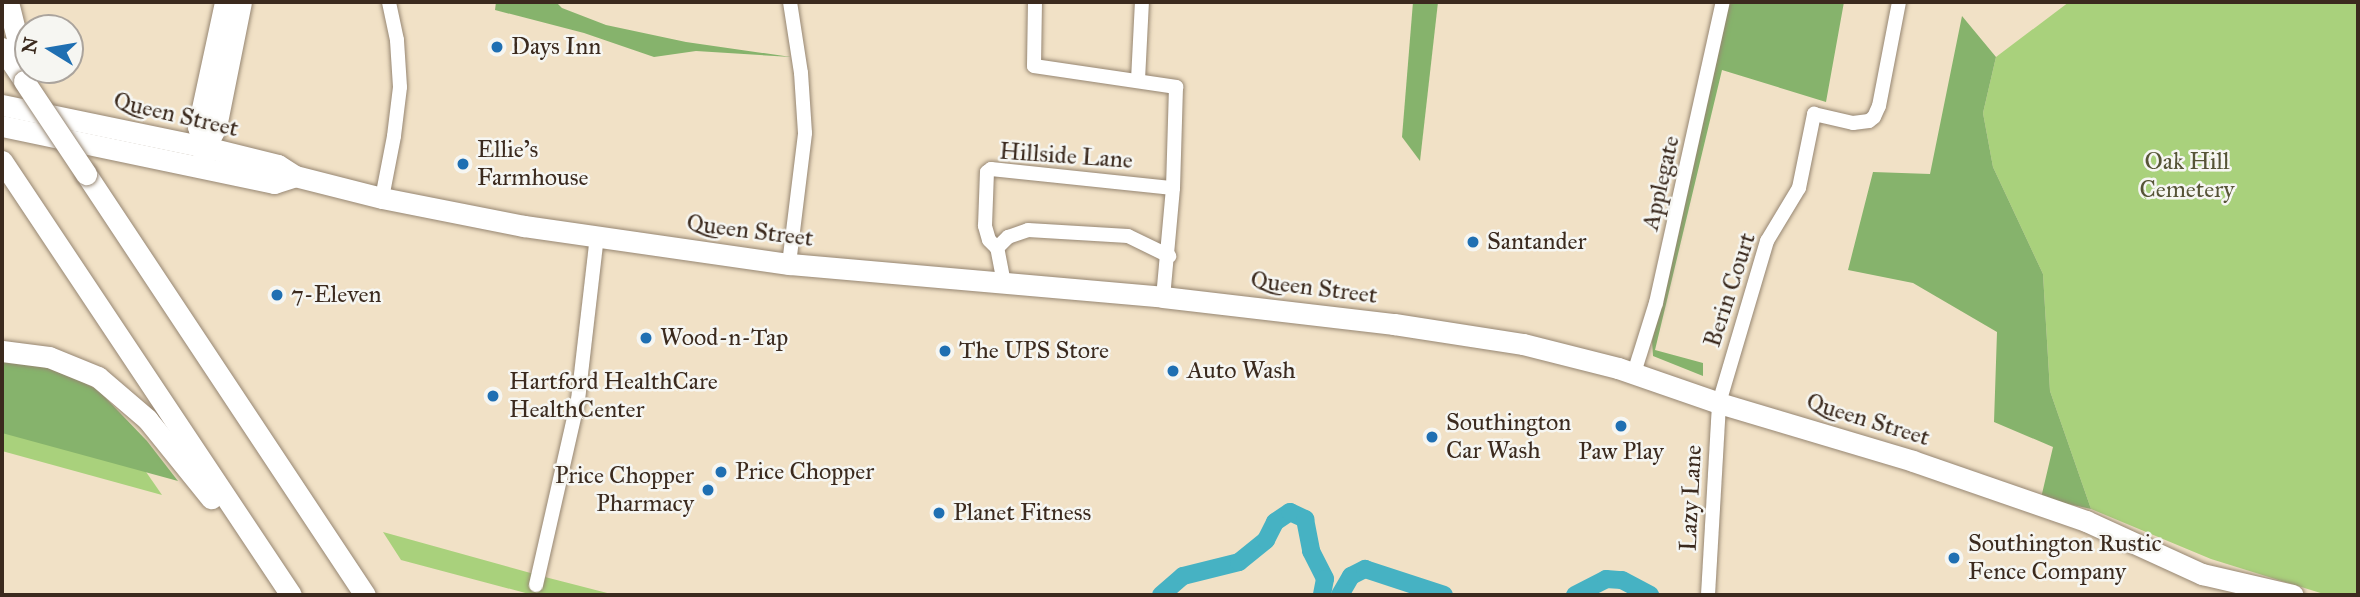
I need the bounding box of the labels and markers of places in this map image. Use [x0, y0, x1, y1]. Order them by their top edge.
place label: Days Inn [511, 33, 601, 61]
marker: Days Inn [489, 39, 505, 55]
place label: Ellie's Farmhouse [477, 136, 588, 192]
marker: Ellie's Farmhouse [455, 156, 471, 172]
place label: Santander [1487, 228, 1586, 256]
marker: Santander [1465, 234, 1481, 250]
place label: 7-Eleven [291, 281, 381, 309]
marker: 7-Eleven [269, 287, 285, 303]
place label: Wood-n-Tap [660, 324, 788, 352]
marker: Wood-n-Tap [638, 330, 654, 346]
place label: The UPS Store [959, 337, 1109, 365]
marker: The UPS Store [937, 343, 953, 359]
place label: Auto Wash [1187, 357, 1295, 385]
marker: Auto Wash [1165, 363, 1181, 379]
place label: Hartford HealthCare HealthCenter [509, 368, 718, 424]
marker: Hartford HealthCare HealthCenter [483, 386, 503, 406]
place label: Southington Car Wash [1446, 409, 1571, 465]
marker: Paw Play [1613, 418, 1629, 434]
marker: Southington Car Wash [1424, 429, 1440, 445]
place label: Paw Play [1578, 438, 1664, 466]
place label: Price Chopper [735, 458, 874, 486]
place label: Price Chopper Pharmacy [555, 462, 694, 518]
marker: Price Chopper [713, 464, 729, 480]
marker: Price Chopper Pharmacy [700, 482, 716, 498]
place label: Planet Fitness [953, 499, 1091, 527]
marker: Planet Fitness [931, 505, 947, 521]
place label: Southington Rustic Fence Company [1968, 530, 2162, 586]
marker: Southington Rustic Fence Company [1946, 550, 1962, 566]

